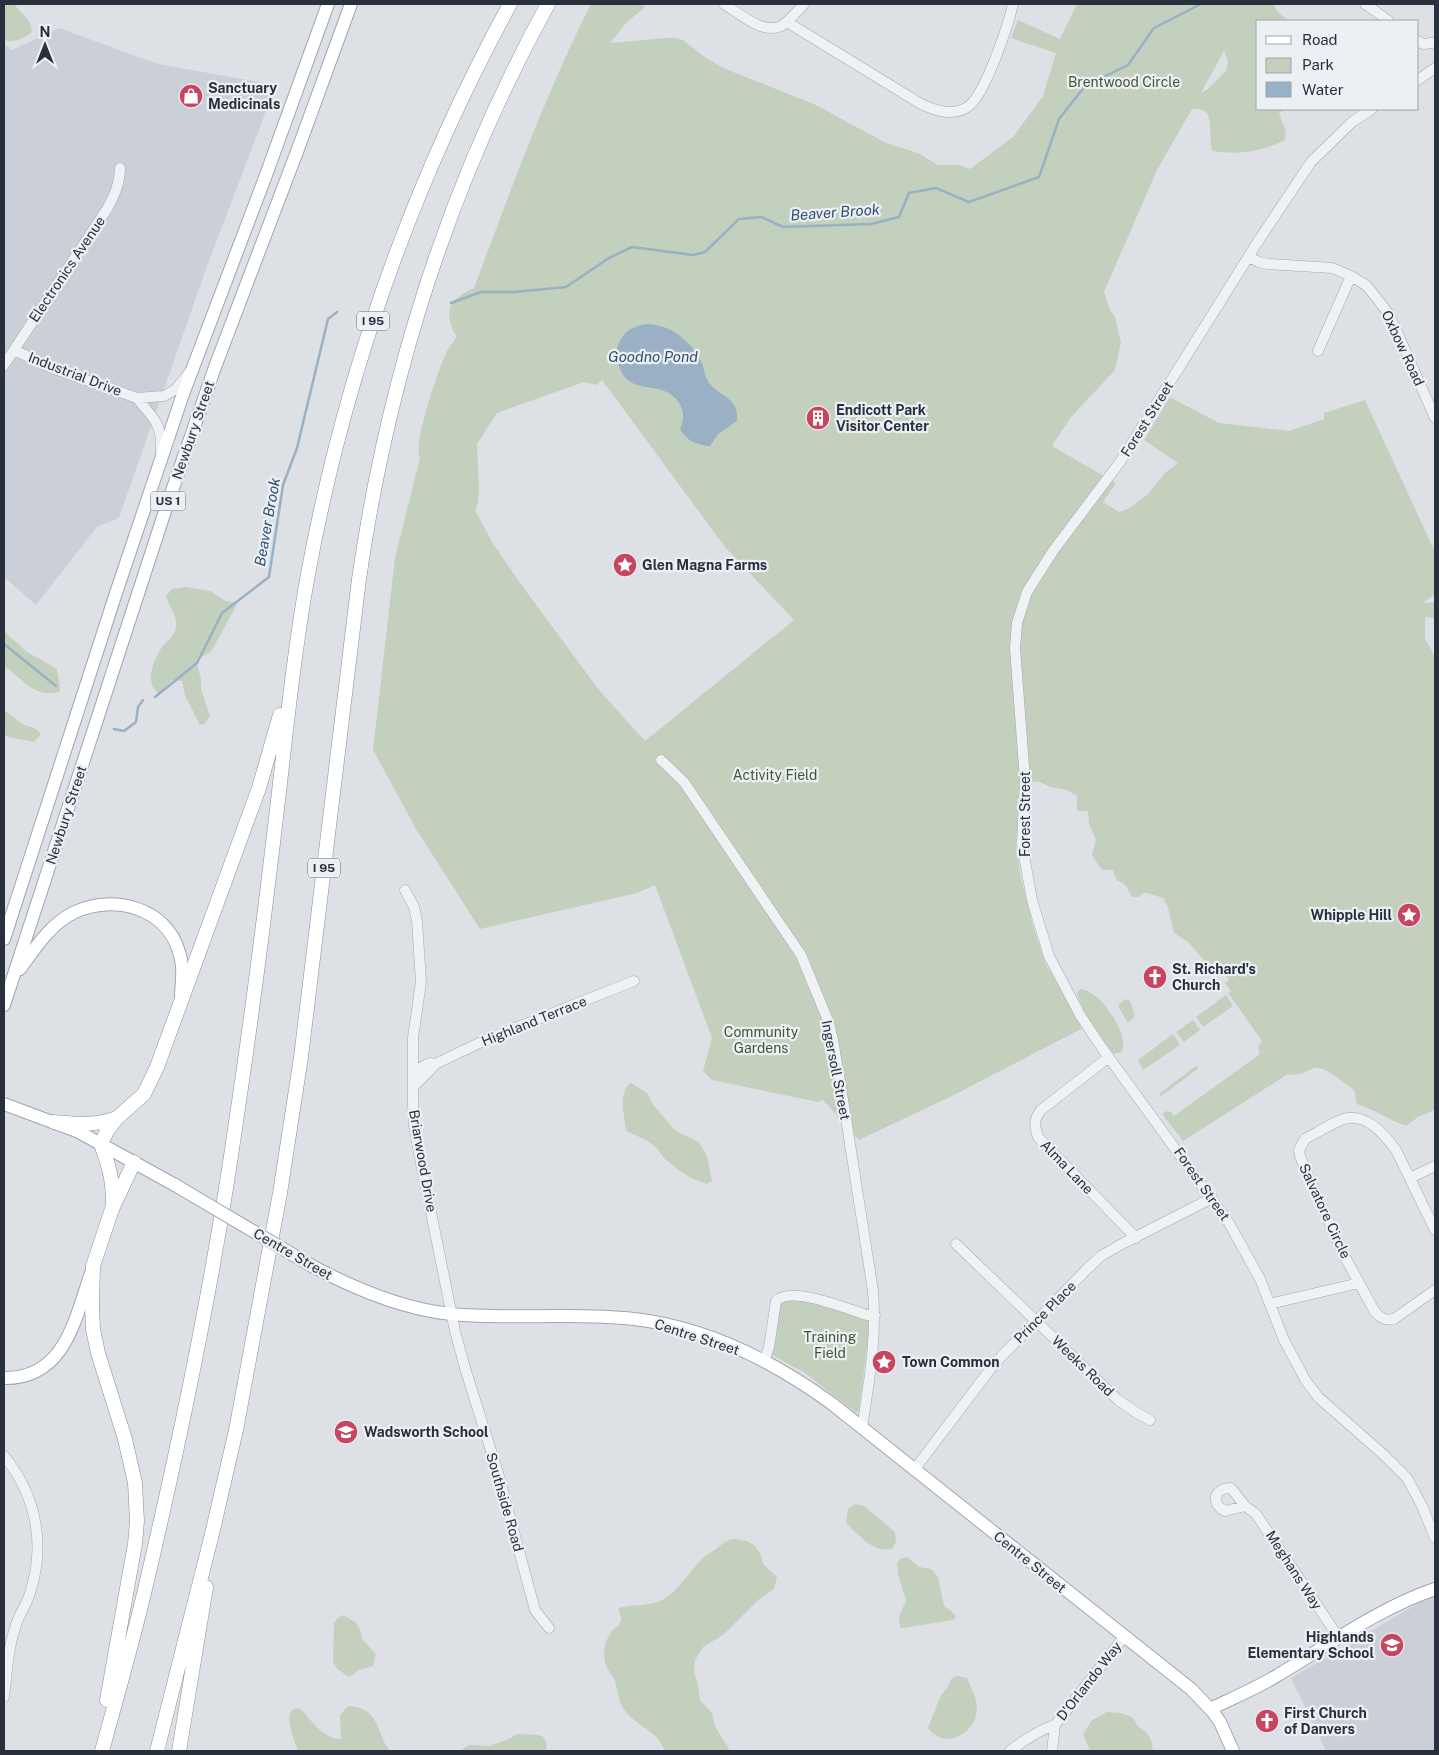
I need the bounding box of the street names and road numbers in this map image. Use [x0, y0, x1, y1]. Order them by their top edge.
street label: Electronics Avenue [26, 213, 108, 325]
street label: Oxbow Road [1379, 308, 1427, 388]
road number: I 95 [357, 312, 389, 331]
street label: Industrial Drive [26, 349, 124, 399]
street label: Forest Street [1117, 378, 1177, 460]
street label: Newbury Street [169, 379, 217, 481]
road number: US 1 [150, 492, 186, 511]
street label: Newbury Street [42, 763, 90, 867]
street label: Forest Street [1017, 771, 1033, 857]
road number: I 95 [308, 858, 340, 878]
street label: Highland Terrace [479, 993, 589, 1049]
street label: Ingersoll Street [818, 1019, 854, 1121]
street label: Briarwood Drive [406, 1109, 440, 1213]
street label: Alma Lane [1037, 1137, 1097, 1197]
street label: Forest Street [1171, 1144, 1233, 1224]
street label: Salvatore Circle [1296, 1161, 1354, 1261]
street label: Centre Street [251, 1225, 335, 1283]
street label: Prince Place [1011, 1278, 1079, 1346]
street label: Centre Street [653, 1316, 741, 1358]
street label: Weeks Road [1049, 1333, 1117, 1399]
street label: Southside Road [483, 1451, 527, 1553]
street label: Centre Street [991, 1528, 1069, 1596]
street label: Meghans Way [1263, 1528, 1326, 1613]
street label: D'Orlando Way [1053, 1638, 1125, 1724]

